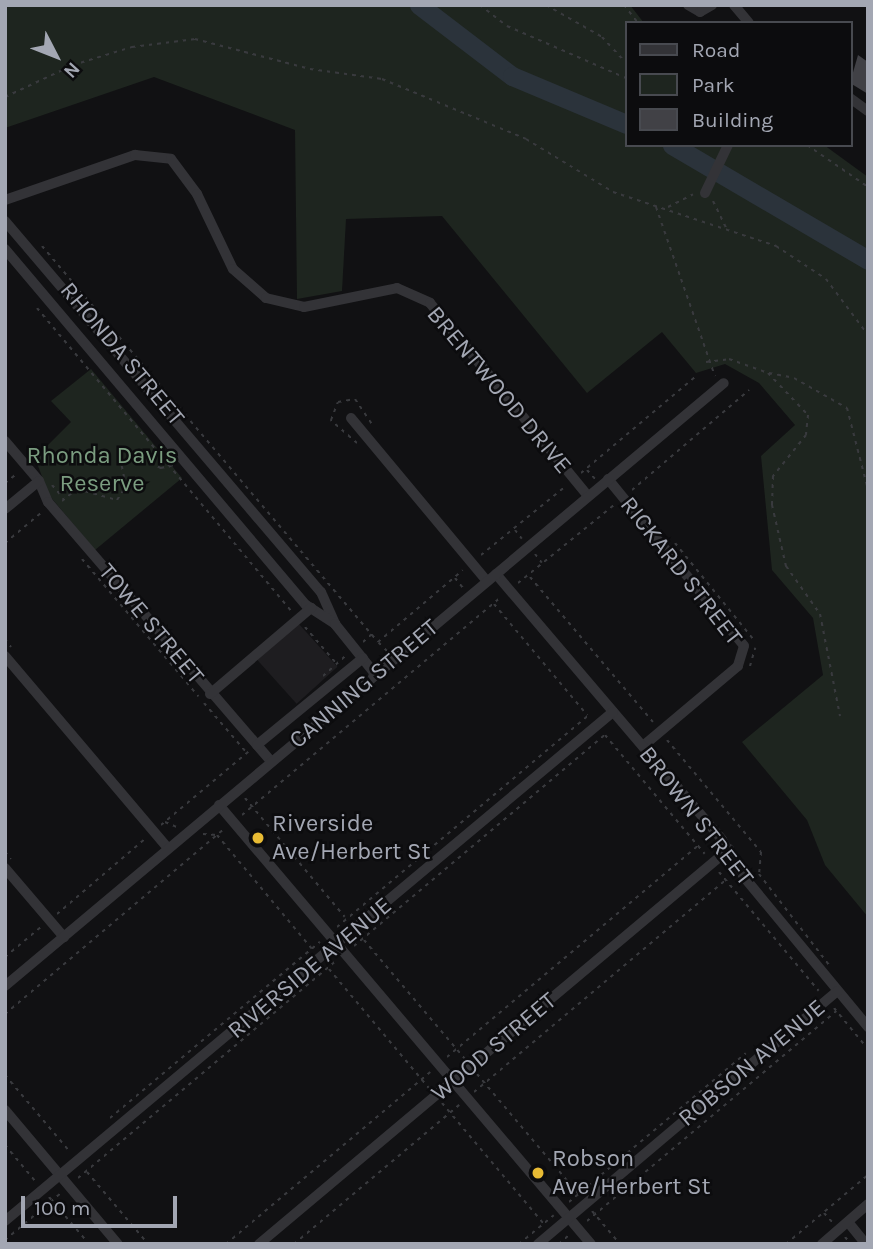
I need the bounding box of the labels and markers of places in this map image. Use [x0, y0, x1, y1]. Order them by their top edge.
place label: Riverside Ave/Herbert St [272, 810, 431, 866]
marker: Riverside Ave/Herbert St [250, 830, 266, 846]
place label: Robson Ave/Herbert St [552, 1145, 711, 1201]
marker: Robson Ave/Herbert St [530, 1165, 546, 1181]

